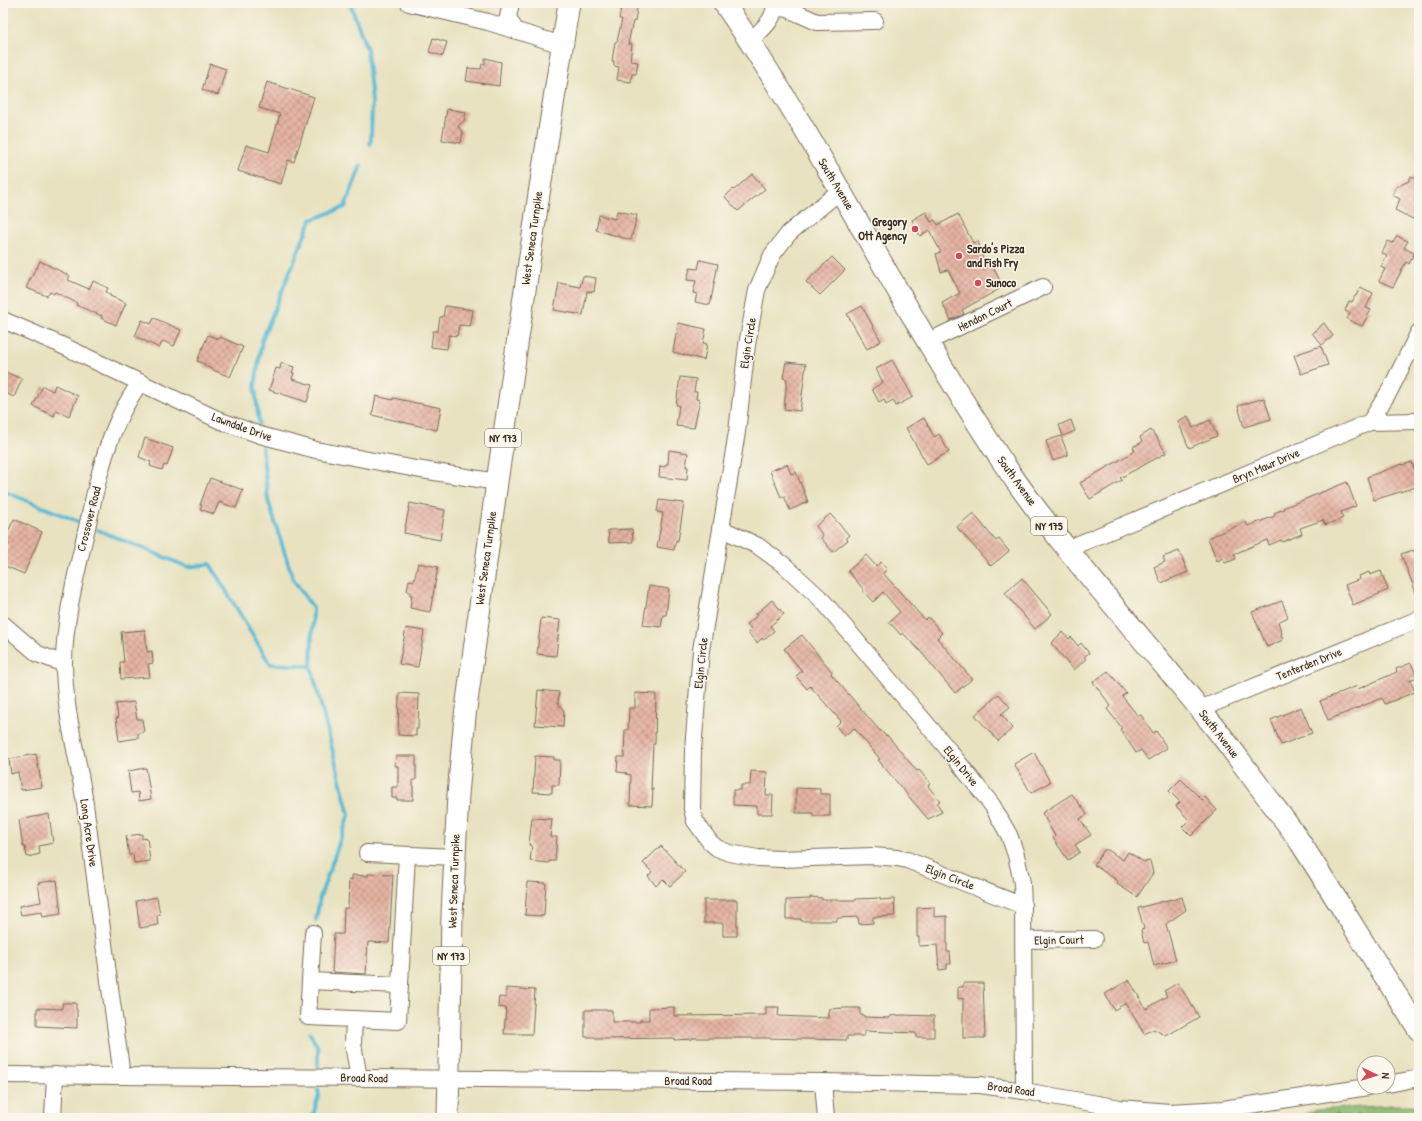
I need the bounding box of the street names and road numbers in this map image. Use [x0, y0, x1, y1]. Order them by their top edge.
street label: South Avenue [814, 155, 859, 213]
street label: West Seneca Turnpike [517, 190, 547, 286]
street label: Hendon Court [955, 294, 1016, 335]
street label: Elgin Circle [735, 316, 760, 370]
street label: Lawndale Drive [210, 408, 275, 445]
road number: NY 173 [485, 429, 521, 447]
street label: Bryn Mawr Drive [1230, 444, 1302, 487]
street label: South Avenue [994, 452, 1041, 509]
street label: Crossover Road [72, 484, 105, 553]
street label: West Seneca Turnpike [471, 510, 501, 606]
road number: NY 175 [1031, 517, 1067, 535]
street label: Elgin Circle [689, 636, 712, 689]
street label: Tenterden Drive [1273, 643, 1344, 684]
street label: South Avenue [1195, 706, 1244, 762]
street label: Elgin Drive [940, 742, 983, 790]
street label: Long Acre Drive [76, 798, 103, 868]
street label: West Seneca Turnpike [443, 833, 464, 928]
street label: Elgin Circle [923, 859, 977, 894]
street label: Elgin Court [1034, 931, 1085, 948]
road number: NY 173 [433, 947, 469, 965]
street label: Broad Road [340, 1069, 388, 1086]
street label: Broad Road [664, 1072, 712, 1089]
street label: Broad Road [986, 1077, 1036, 1100]

